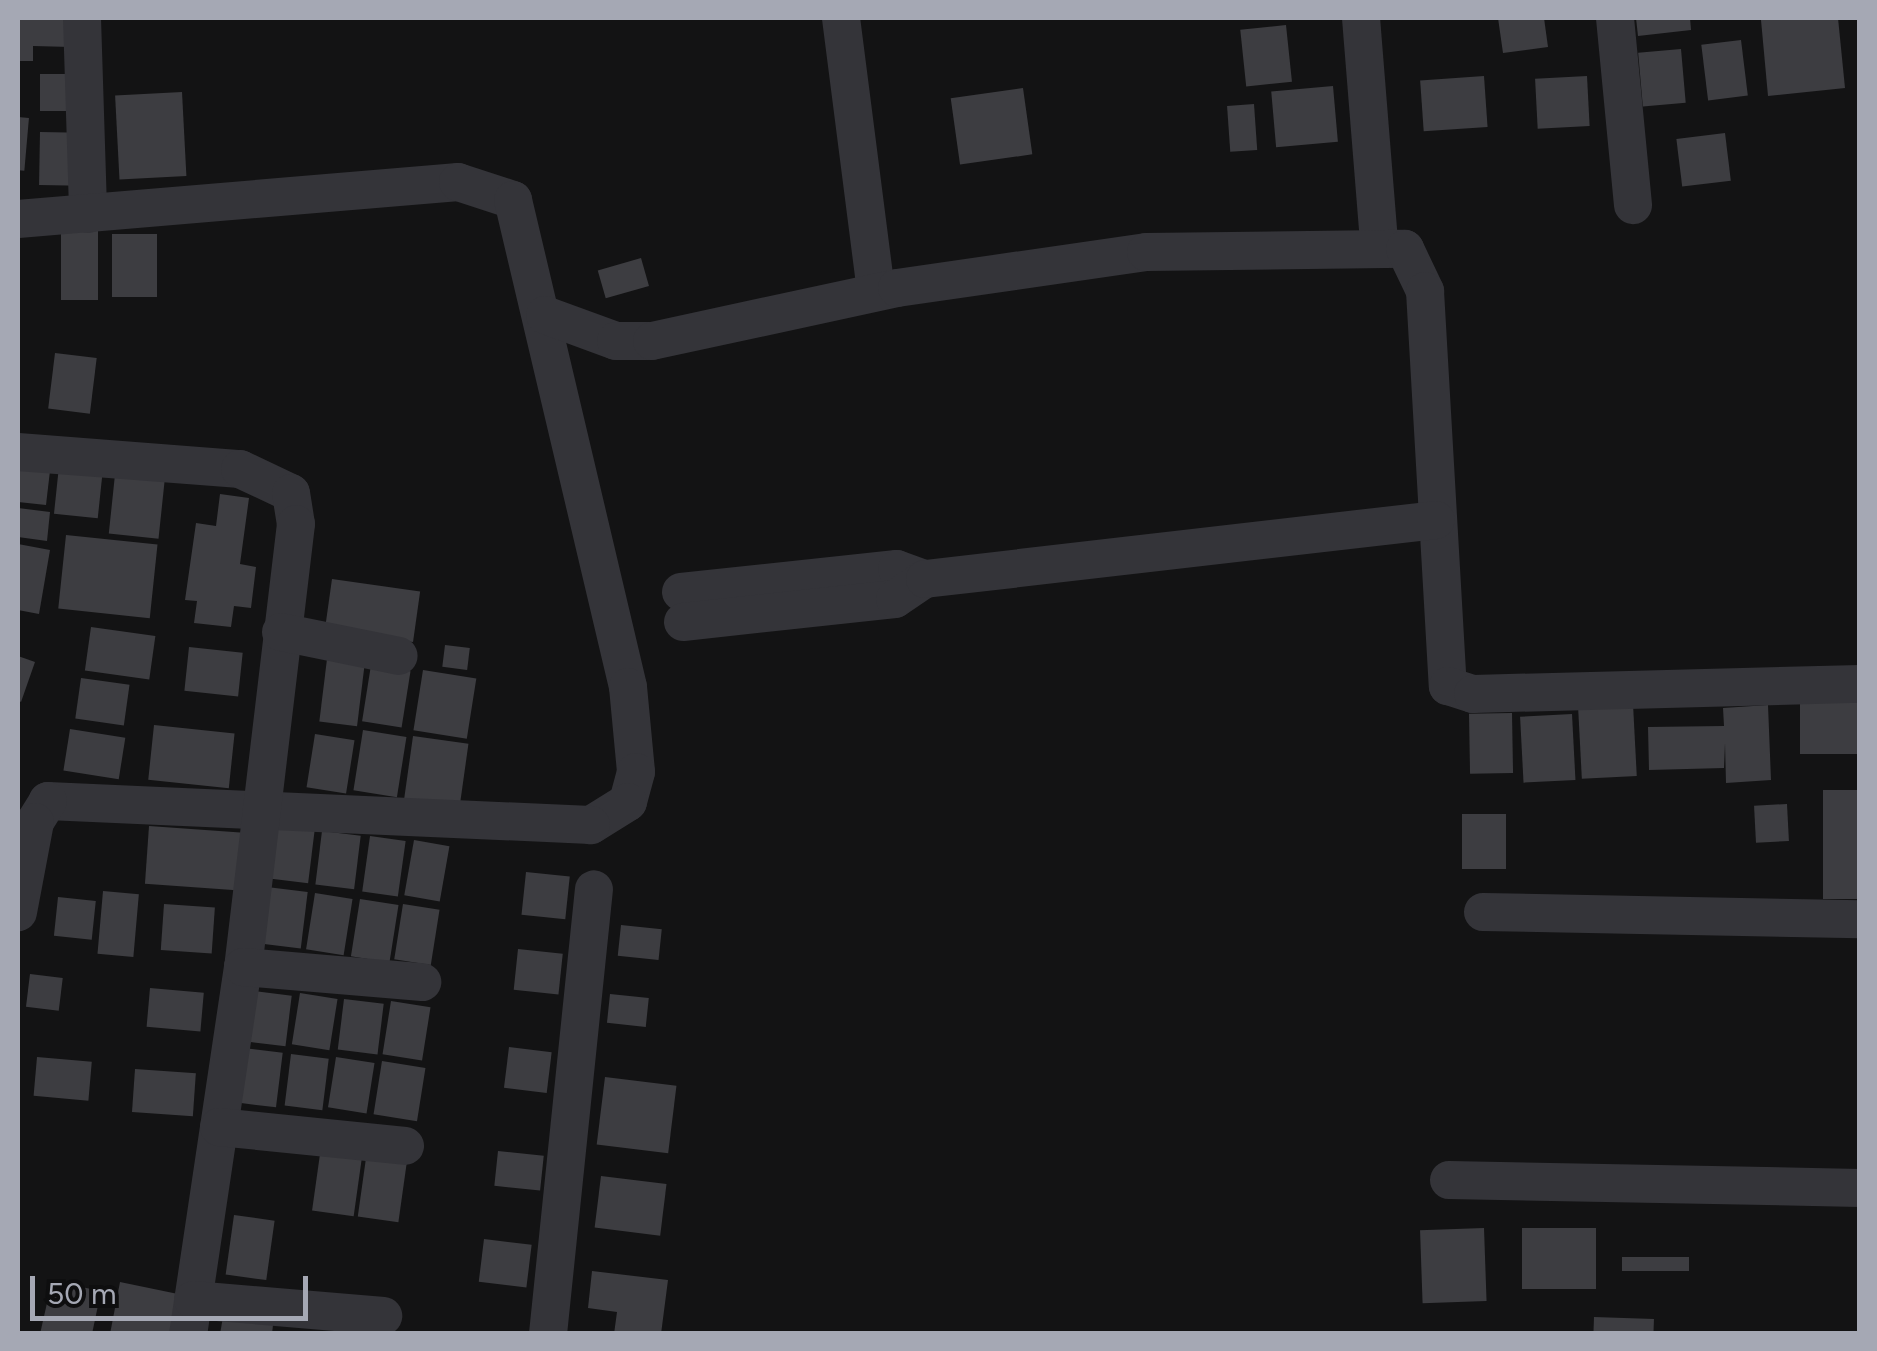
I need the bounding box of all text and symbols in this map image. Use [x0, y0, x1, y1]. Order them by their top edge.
scale bar [35, 1256, 312, 1318]
text: 50 m [47, 1275, 116, 1312]

